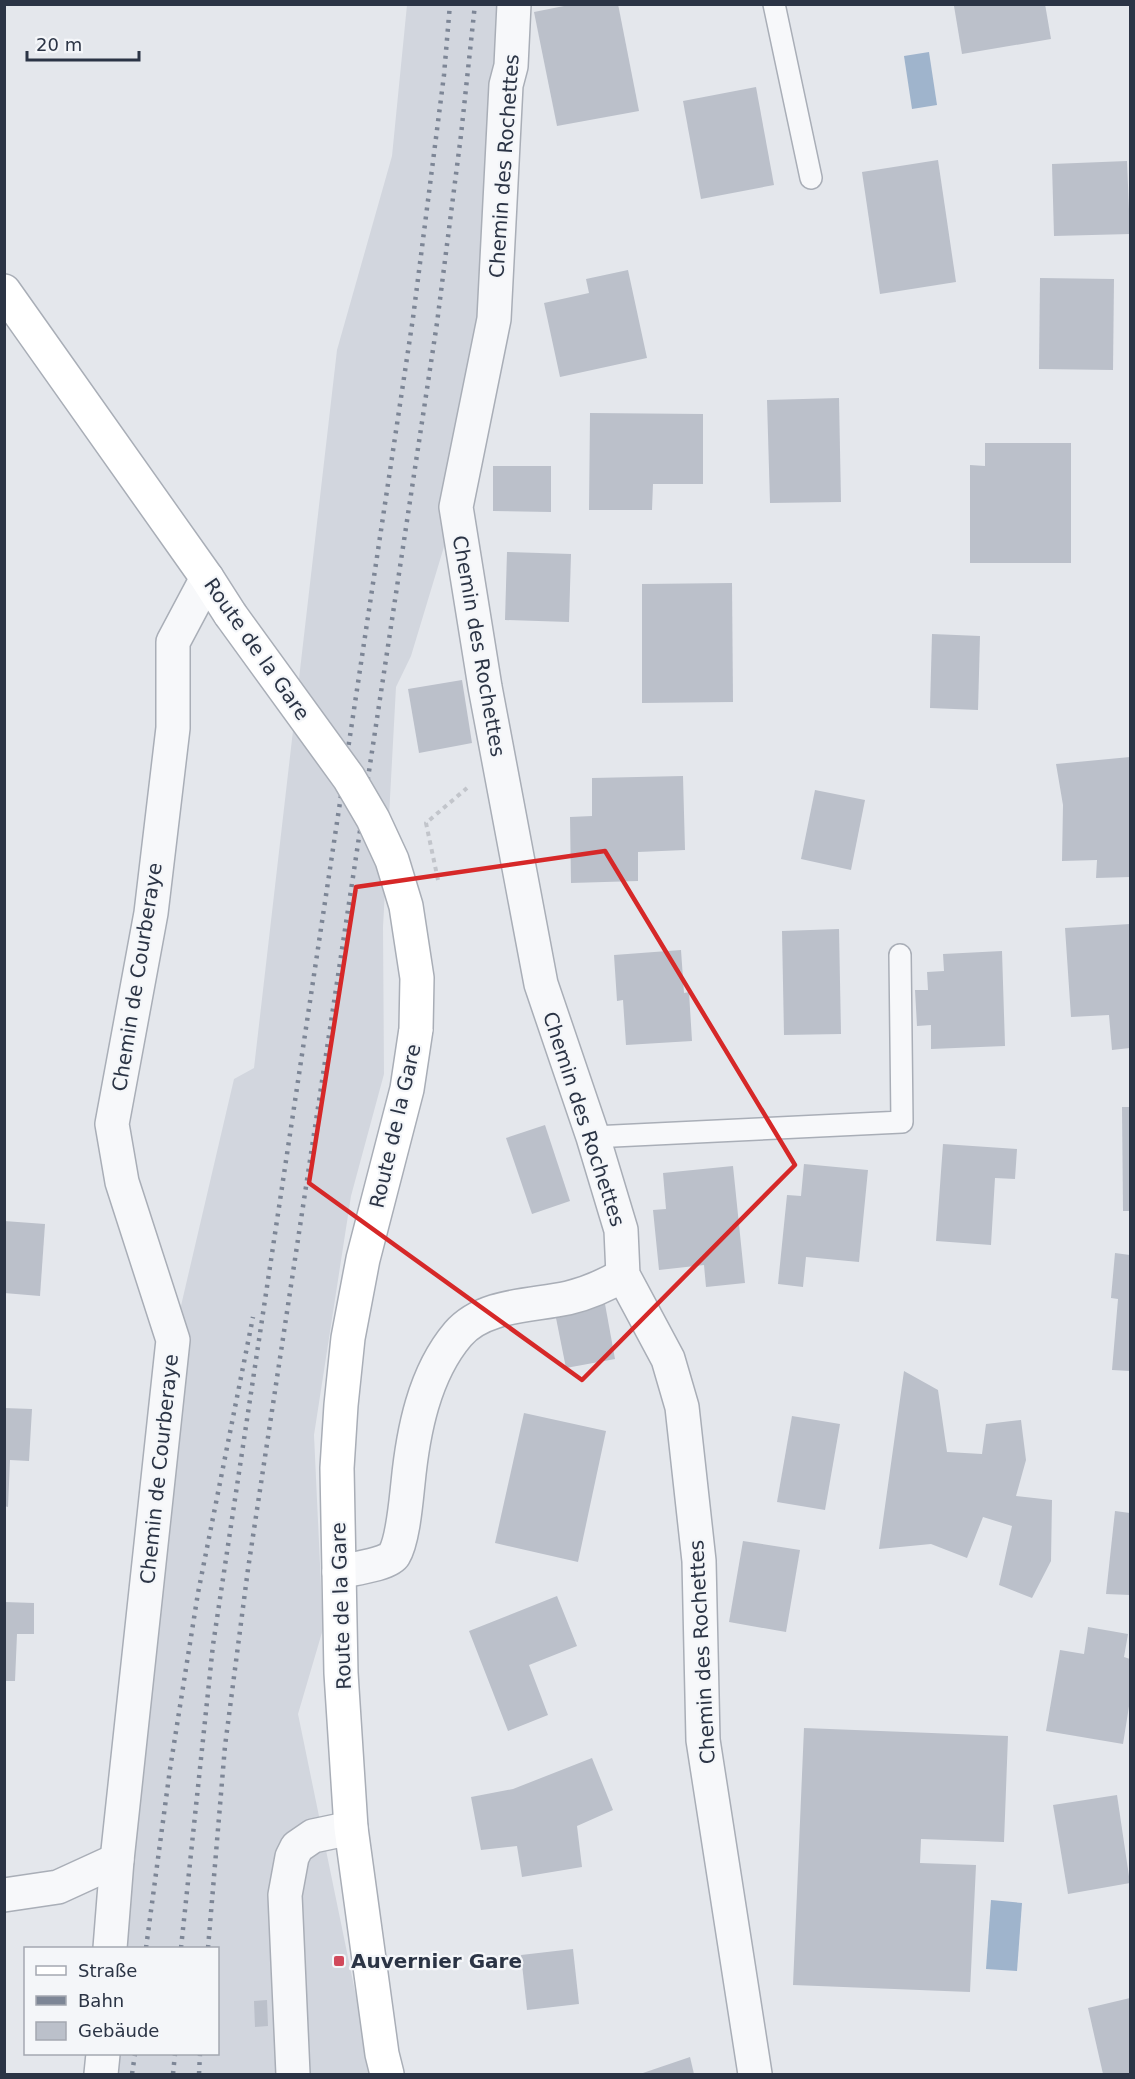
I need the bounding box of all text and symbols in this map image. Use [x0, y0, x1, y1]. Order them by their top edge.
scale bar [27, 24, 140, 62]
text: 20 m [36, 34, 82, 55]
street label: Chemin des Rochettes [484, 53, 524, 279]
street label: Chemin des Rochettes [448, 533, 510, 759]
street label: Route de la Gare [199, 573, 315, 725]
street label: Chemin de Courberaye [107, 861, 167, 1093]
street label: Chemin des Rochettes [538, 1009, 630, 1229]
street label: Route de la Gare [364, 1042, 426, 1210]
street label: Chemin de Courberaye [135, 1353, 183, 1585]
street label: Route de la Gare [326, 1522, 356, 1690]
street label: Chemin des Rochettes [684, 1539, 720, 1765]
legend [24, 1947, 219, 2055]
place label: Auvernier Gare [351, 1949, 522, 1973]
marker: Auvernier Gare [332, 1954, 346, 1968]
text: Straße [78, 1960, 137, 1981]
text: Bahn [78, 1990, 124, 2011]
text: Gebäude [78, 2020, 159, 2041]

